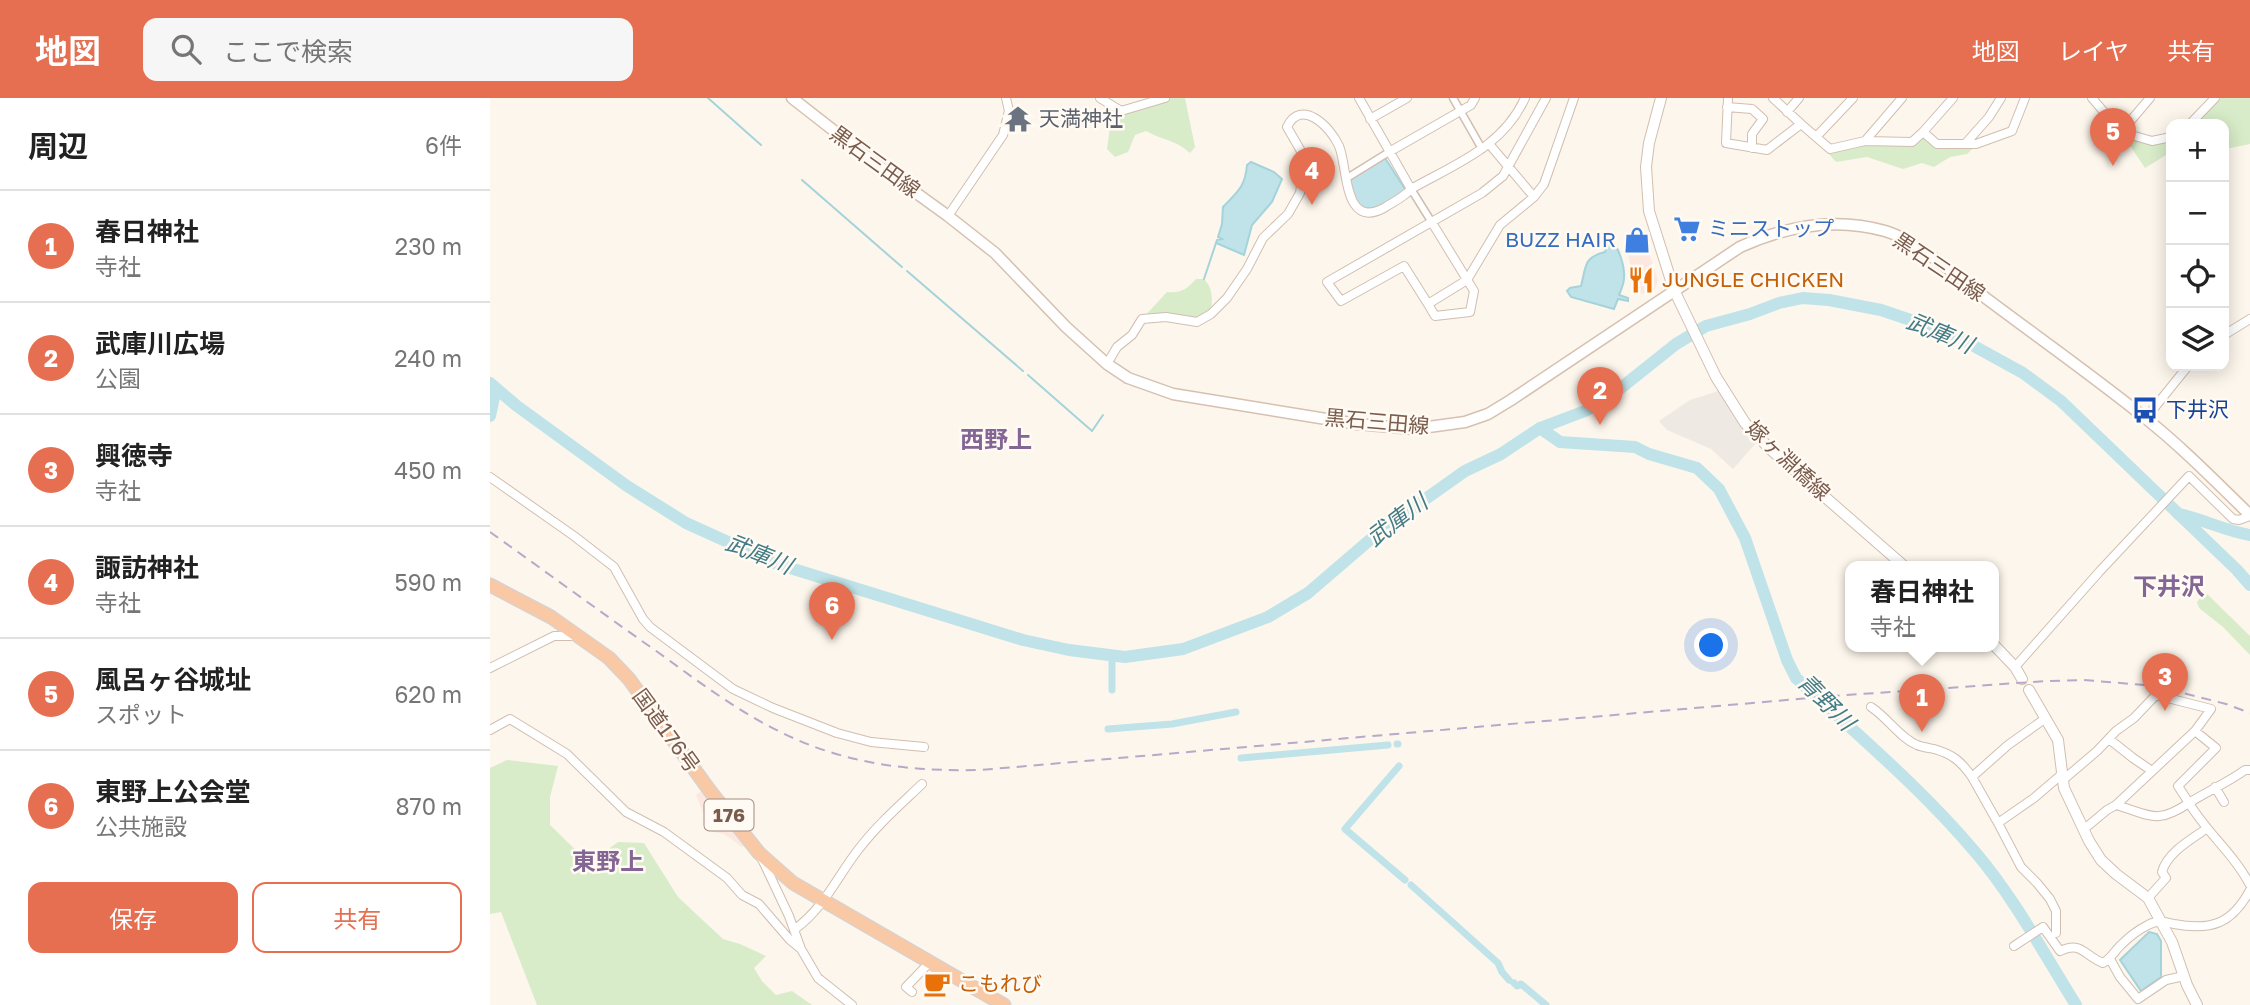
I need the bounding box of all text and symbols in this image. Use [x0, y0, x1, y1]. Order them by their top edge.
search box [143, 18, 633, 81]
icon: search [167, 30, 205, 68]
text: 地図 [35, 31, 101, 70]
text: ここで検索 [223, 36, 353, 67]
text: 地図 [1972, 36, 2020, 65]
text: レイヤ [2058, 36, 2129, 65]
text: 共有 [2167, 36, 2215, 65]
temple icon: 天満神社 [1003, 104, 1033, 134]
place label: 天満神社 [1039, 105, 1123, 131]
pin: 5 [2090, 108, 2136, 166]
map controls [2166, 119, 2229, 371]
button: + [2166, 119, 2229, 182]
street label: 黒石三田線 [825, 120, 926, 203]
text: 周辺 [28, 128, 88, 164]
text: 6件 [425, 131, 462, 159]
pin: 4 [1289, 147, 1335, 205]
button: − [2166, 182, 2229, 245]
supermarket icon: ミニストップ [1672, 214, 1702, 244]
place label: ミニストップ [1708, 215, 1834, 241]
text: 春日神社 [95, 216, 199, 247]
shop icon: BUZZ HAIR [1622, 225, 1652, 255]
place label: BUZZ HAIR [1505, 226, 1616, 252]
street label: 黒石三田線 [1889, 226, 1990, 306]
text: 1 [45, 232, 57, 260]
text: 230 m [395, 232, 462, 260]
button: locate [2166, 245, 2229, 308]
text: 寺社 [95, 252, 141, 280]
restaurant icon: JUNGLE CHICKEN [1626, 265, 1656, 295]
place label: JUNGLE CHICKEN [1662, 266, 1844, 292]
water label: 武庫川 [1903, 306, 1980, 360]
button: layers [2166, 308, 2229, 371]
text: 武庫川広場 [95, 328, 225, 359]
text: 2 [44, 344, 58, 372]
text: 240 m [394, 344, 462, 372]
text: 公園 [95, 364, 141, 392]
pin: 2 [1577, 367, 1623, 425]
bus stop icon: 下井沢 [2130, 395, 2160, 425]
place label: 下井沢 [2166, 396, 2229, 422]
street label: 黒石三田線 [1324, 403, 1431, 439]
street label: 嫁ヶ淵橋線 [1741, 415, 1836, 506]
district label: 西野上 [960, 424, 1032, 453]
text: 興徳寺 [95, 440, 173, 471]
text: 3 [44, 456, 58, 484]
text: 450 m [394, 456, 462, 484]
text: 寺社 [95, 476, 141, 504]
water label: 武庫川 [1360, 485, 1435, 551]
water label: 武庫川 [722, 527, 799, 580]
text: 諏訪神社 [95, 552, 199, 583]
popup [1845, 561, 1999, 652]
text: 4 [44, 568, 58, 596]
text: 590 m [394, 568, 462, 596]
district label: 下井沢 [2133, 571, 2205, 600]
text: 春日神社 [1870, 576, 1974, 607]
pin: 6 [809, 582, 855, 640]
text: 寺社 [95, 588, 141, 616]
text: 寺社 [1870, 612, 1916, 640]
your location [1694, 628, 1728, 662]
pin: 3 [2142, 653, 2188, 711]
text: 風呂ヶ谷城址 [95, 664, 251, 695]
water label: 青野川 [1792, 667, 1863, 738]
pin: 1 [1899, 674, 1945, 732]
text: 5 [44, 680, 58, 708]
text: 620 m [394, 680, 462, 708]
street label: 国道176号 [628, 684, 706, 777]
text: スポット [95, 700, 187, 728]
text: 東野上公会堂 [95, 776, 251, 807]
text: 6 [44, 792, 58, 820]
text: 870 m [395, 792, 462, 820]
road number: 176 [705, 800, 754, 830]
text: 公共施設 [95, 812, 187, 840]
district label: 東野上 [572, 846, 644, 875]
button: 保存 [28, 882, 238, 953]
button: 共有 [252, 882, 462, 953]
cafe icon: こもれび [922, 969, 952, 999]
place label: こもれび [958, 970, 1042, 996]

